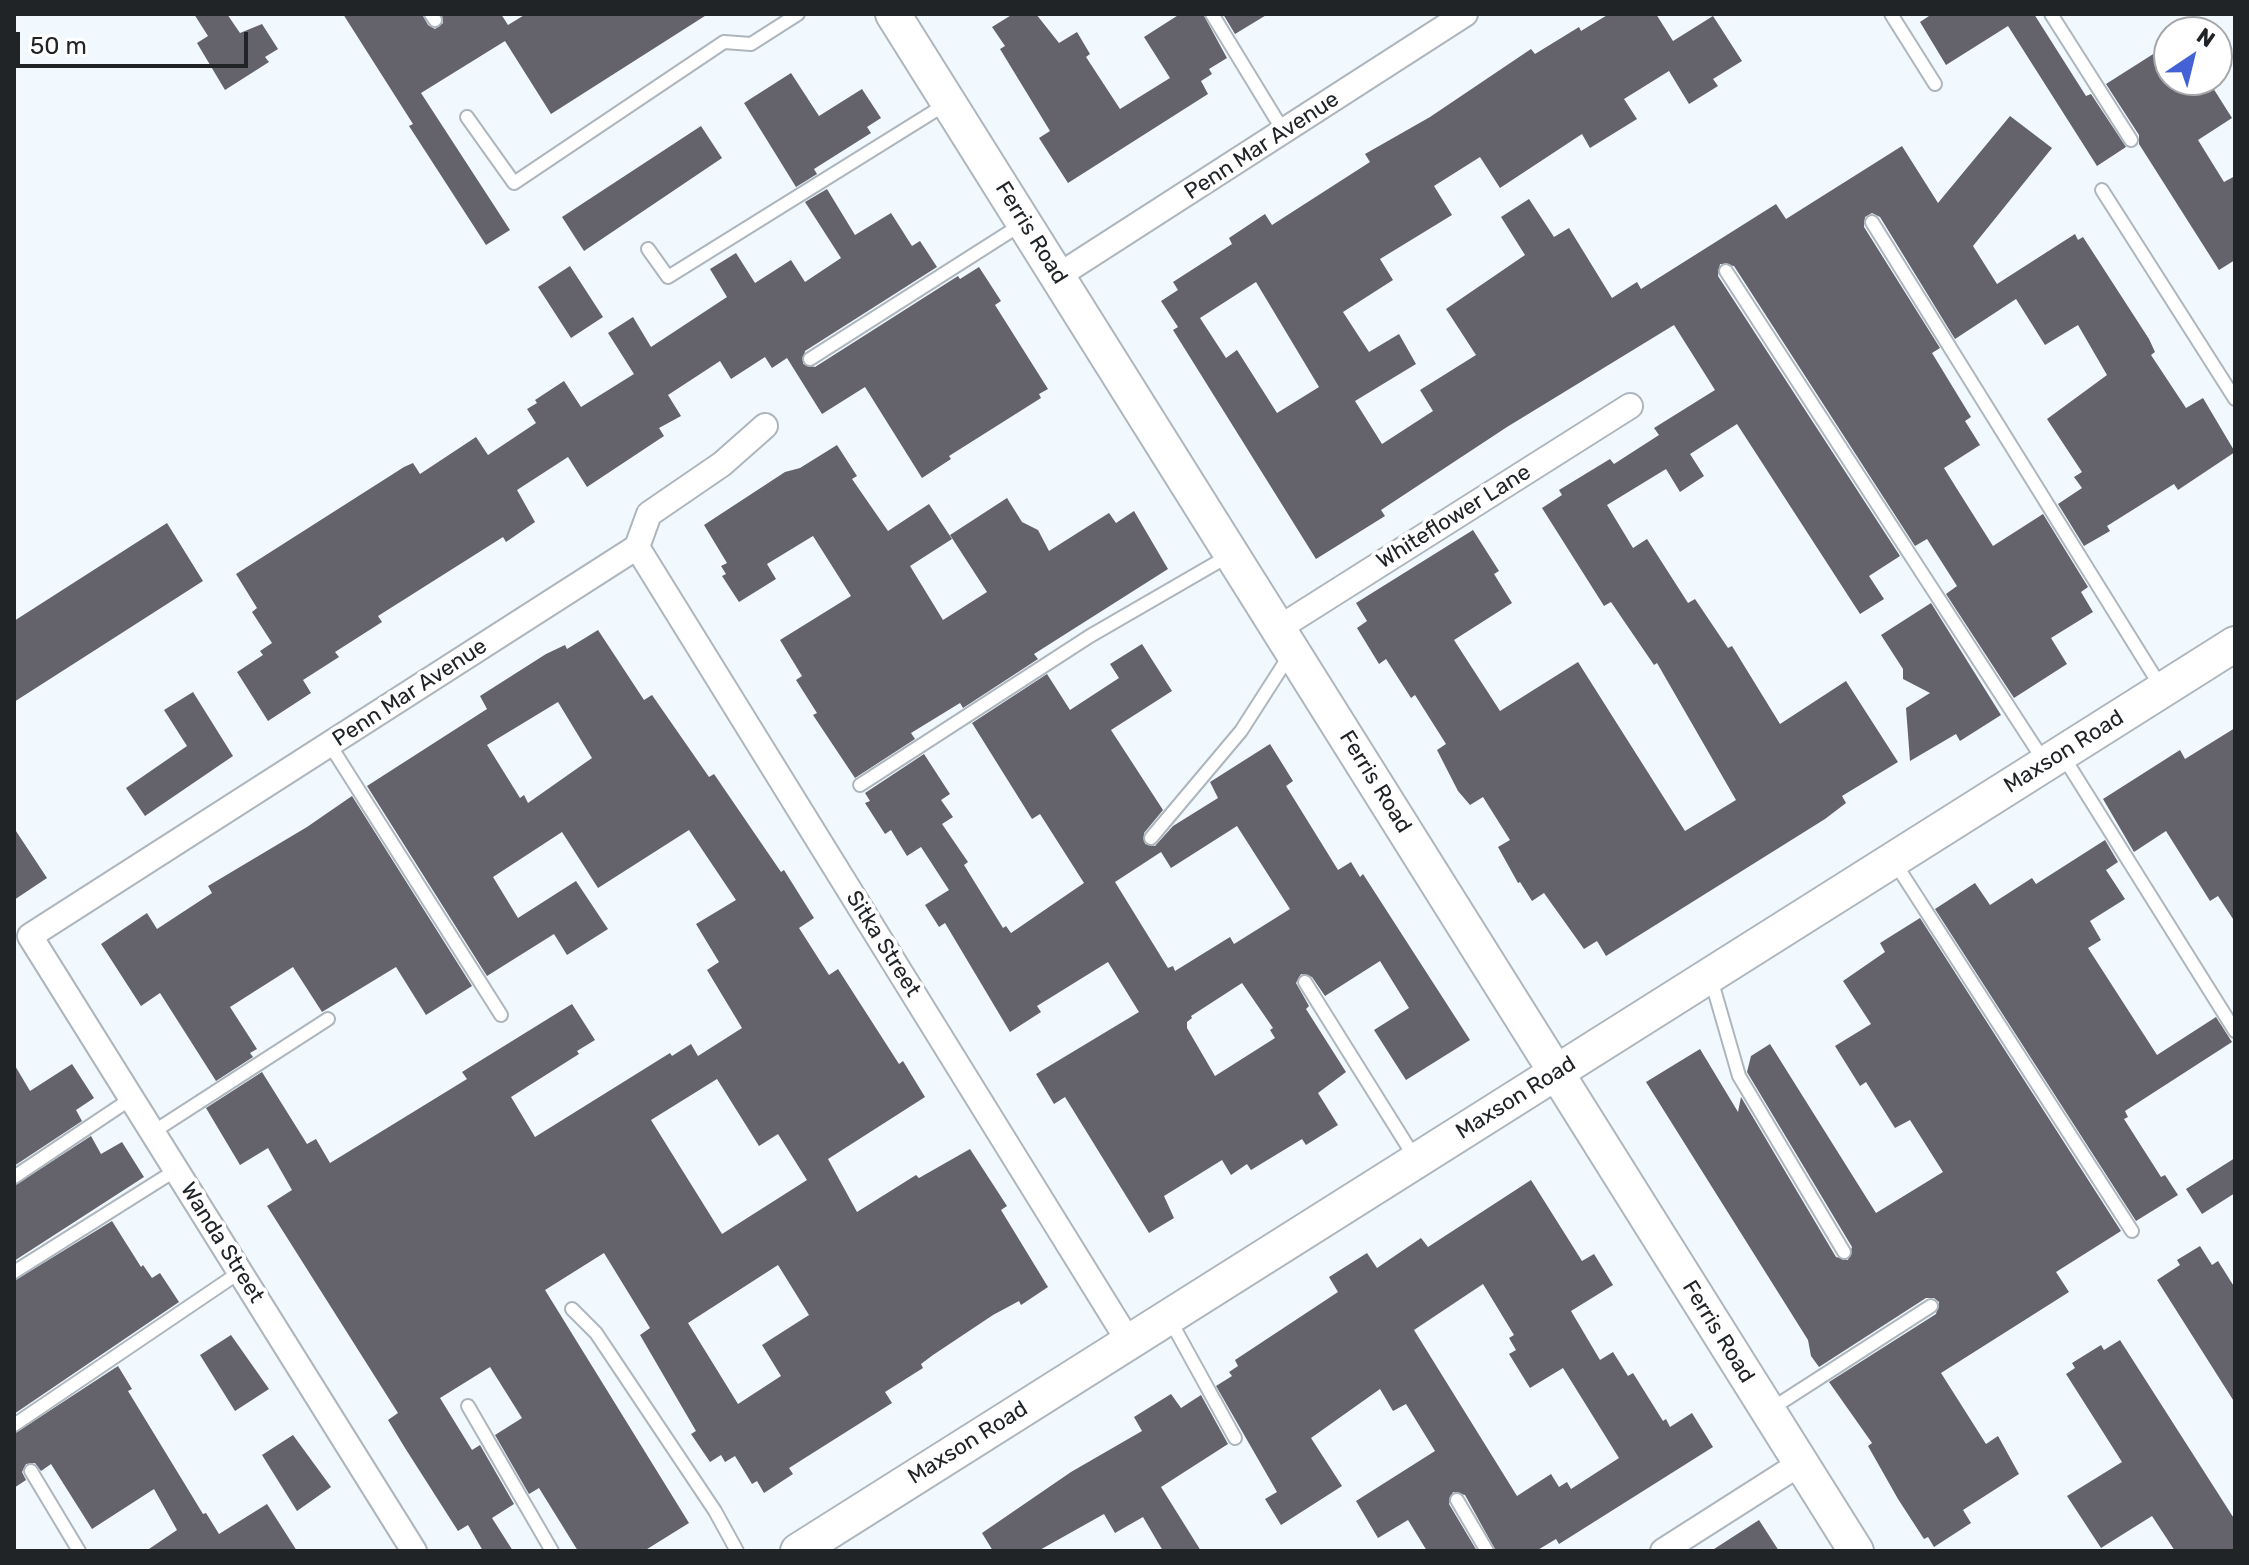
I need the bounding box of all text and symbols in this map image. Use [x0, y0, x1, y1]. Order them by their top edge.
scale bar [20, 16, 252, 66]
north arrow [2153, 16, 2233, 96]
text: N [2192, 22, 2220, 53]
text: 50 m [30, 32, 87, 60]
street label: Penn Mar Avenue [1180, 86, 1344, 206]
street label: Ferris Road [989, 177, 1073, 289]
street label: Whiteflower Lane [1372, 459, 1536, 575]
street label: Penn Mar Avenue [328, 633, 492, 753]
street label: Maxson Road [1999, 705, 2129, 799]
street label: Ferris Road [1333, 726, 1417, 838]
street label: Sitka Street [840, 886, 926, 1002]
street label: Maxson Road [1451, 1051, 1581, 1145]
street label: Wanda Street [175, 1178, 269, 1308]
street label: Ferris Road [1676, 1276, 1760, 1388]
street label: Maxson Road [903, 1396, 1033, 1490]

